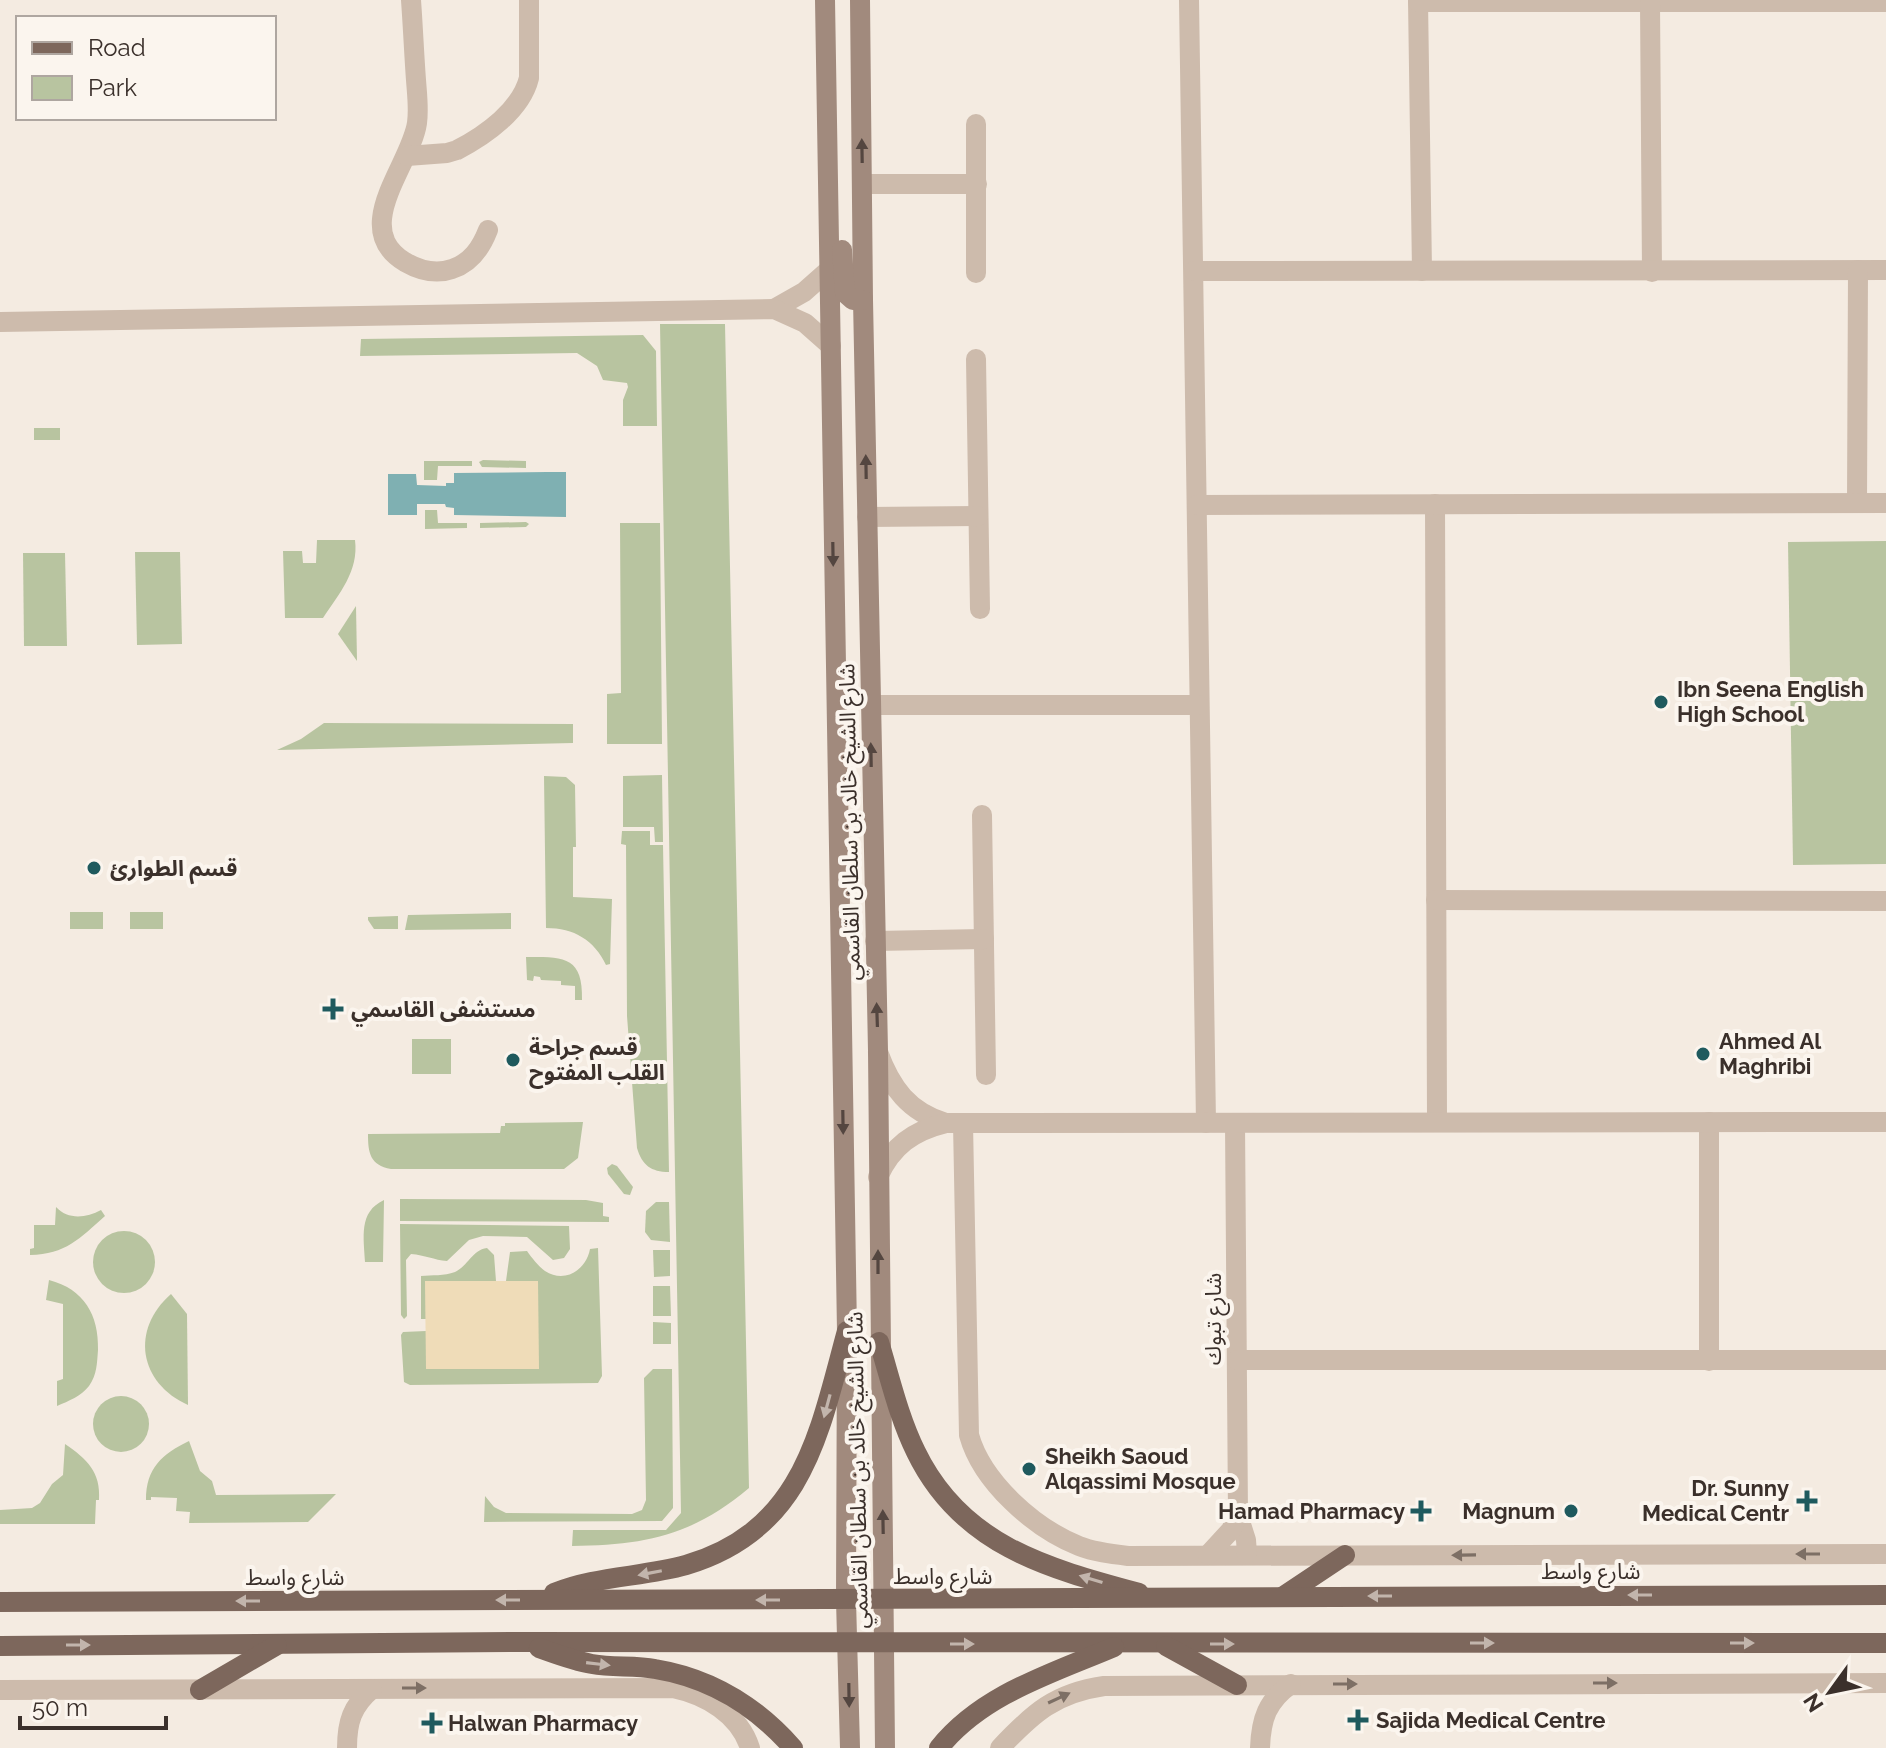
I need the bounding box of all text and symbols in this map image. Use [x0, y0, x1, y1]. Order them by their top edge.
legend [16, 16, 276, 120]
text: Road [88, 33, 146, 62]
text: Park [88, 73, 137, 102]
one-way arrow [856, 138, 868, 163]
one-way arrow [859, 454, 872, 479]
one-way arrow [827, 542, 840, 567]
street label: شارع الشيخ خالد بن سلطان القاسمي [833, 663, 869, 981]
place label: Ibn Seena English High School [1677, 676, 1864, 727]
marker: Ibn Seena English High School [1652, 693, 1670, 711]
one-way arrow [865, 742, 877, 767]
place label: قسم الطوارئ [110, 855, 237, 885]
marker: قسم الطوارئ [85, 859, 103, 877]
place label: مستشفى القاسمي [351, 996, 536, 1027]
marker: مستشفى القاسمي [322, 998, 344, 1020]
one-way arrow [870, 1002, 883, 1027]
place label: Ahmed Al Maghribi [1719, 1028, 1822, 1079]
place label: قسم جراحة القلب المفتوح [529, 1034, 665, 1089]
marker: Ahmed Al Maghribi [1694, 1045, 1712, 1063]
marker: قسم جراحة القلب المفتوح [504, 1051, 522, 1069]
one-way arrow [837, 1110, 849, 1135]
one-way arrow [872, 1249, 885, 1274]
street label: شارع تبوك [1200, 1273, 1230, 1365]
street label: شارع الشيخ خالد بن سلطان القاسمي [841, 1311, 877, 1629]
one-way arrow [820, 1394, 832, 1419]
place label: Sheikh Saoud Alqassimi Mosque [1045, 1443, 1236, 1494]
marker: Sheikh Saoud Alqassimi Mosque [1020, 1460, 1038, 1478]
place label: Dr. Sunny Medical Centr [1642, 1475, 1789, 1526]
marker: Dr. Sunny Medical Centr [1796, 1490, 1818, 1512]
place label: Hamad Pharmacy [1218, 1498, 1405, 1524]
place label: Magnum [1462, 1498, 1555, 1524]
marker: Hamad Pharmacy [1412, 1502, 1430, 1520]
marker: Magnum [1562, 1502, 1580, 1520]
one-way arrow [877, 1509, 890, 1534]
one-way arrow [1795, 1548, 1820, 1560]
one-way arrow [1451, 1549, 1476, 1561]
street label: شارع واسط [1541, 1558, 1641, 1588]
street label: شارع واسط [893, 1563, 993, 1593]
street label: شارع واسط [245, 1564, 345, 1594]
one-way arrow [637, 1567, 662, 1580]
one-way arrow [1078, 1572, 1102, 1585]
one-way arrow [1627, 1589, 1652, 1601]
one-way arrow [1367, 1590, 1392, 1602]
one-way arrow [495, 1594, 520, 1606]
one-way arrow [755, 1594, 780, 1606]
one-way arrow [235, 1595, 260, 1607]
one-way arrow [1470, 1637, 1495, 1649]
one-way arrow [1730, 1637, 1755, 1649]
one-way arrow [950, 1638, 975, 1650]
one-way arrow [1210, 1638, 1235, 1650]
one-way arrow [66, 1639, 91, 1652]
north arrow [1790, 1652, 1870, 1732]
one-way arrow [586, 1658, 611, 1671]
one-way arrow [1593, 1677, 1618, 1689]
one-way arrow [1333, 1678, 1358, 1690]
scale bar [20, 1680, 166, 1730]
one-way arrow [402, 1682, 427, 1694]
one-way arrow [843, 1683, 855, 1708]
text: N [1798, 1689, 1829, 1717]
one-way arrow [1048, 1692, 1071, 1705]
text: 50 m [32, 1693, 88, 1722]
place label: Sajida Medical Centre [1376, 1707, 1605, 1733]
marker: Sajida Medical Centre [1347, 1709, 1369, 1731]
place label: Halwan Pharmacy [448, 1710, 638, 1736]
marker: Halwan Pharmacy [423, 1714, 441, 1732]

